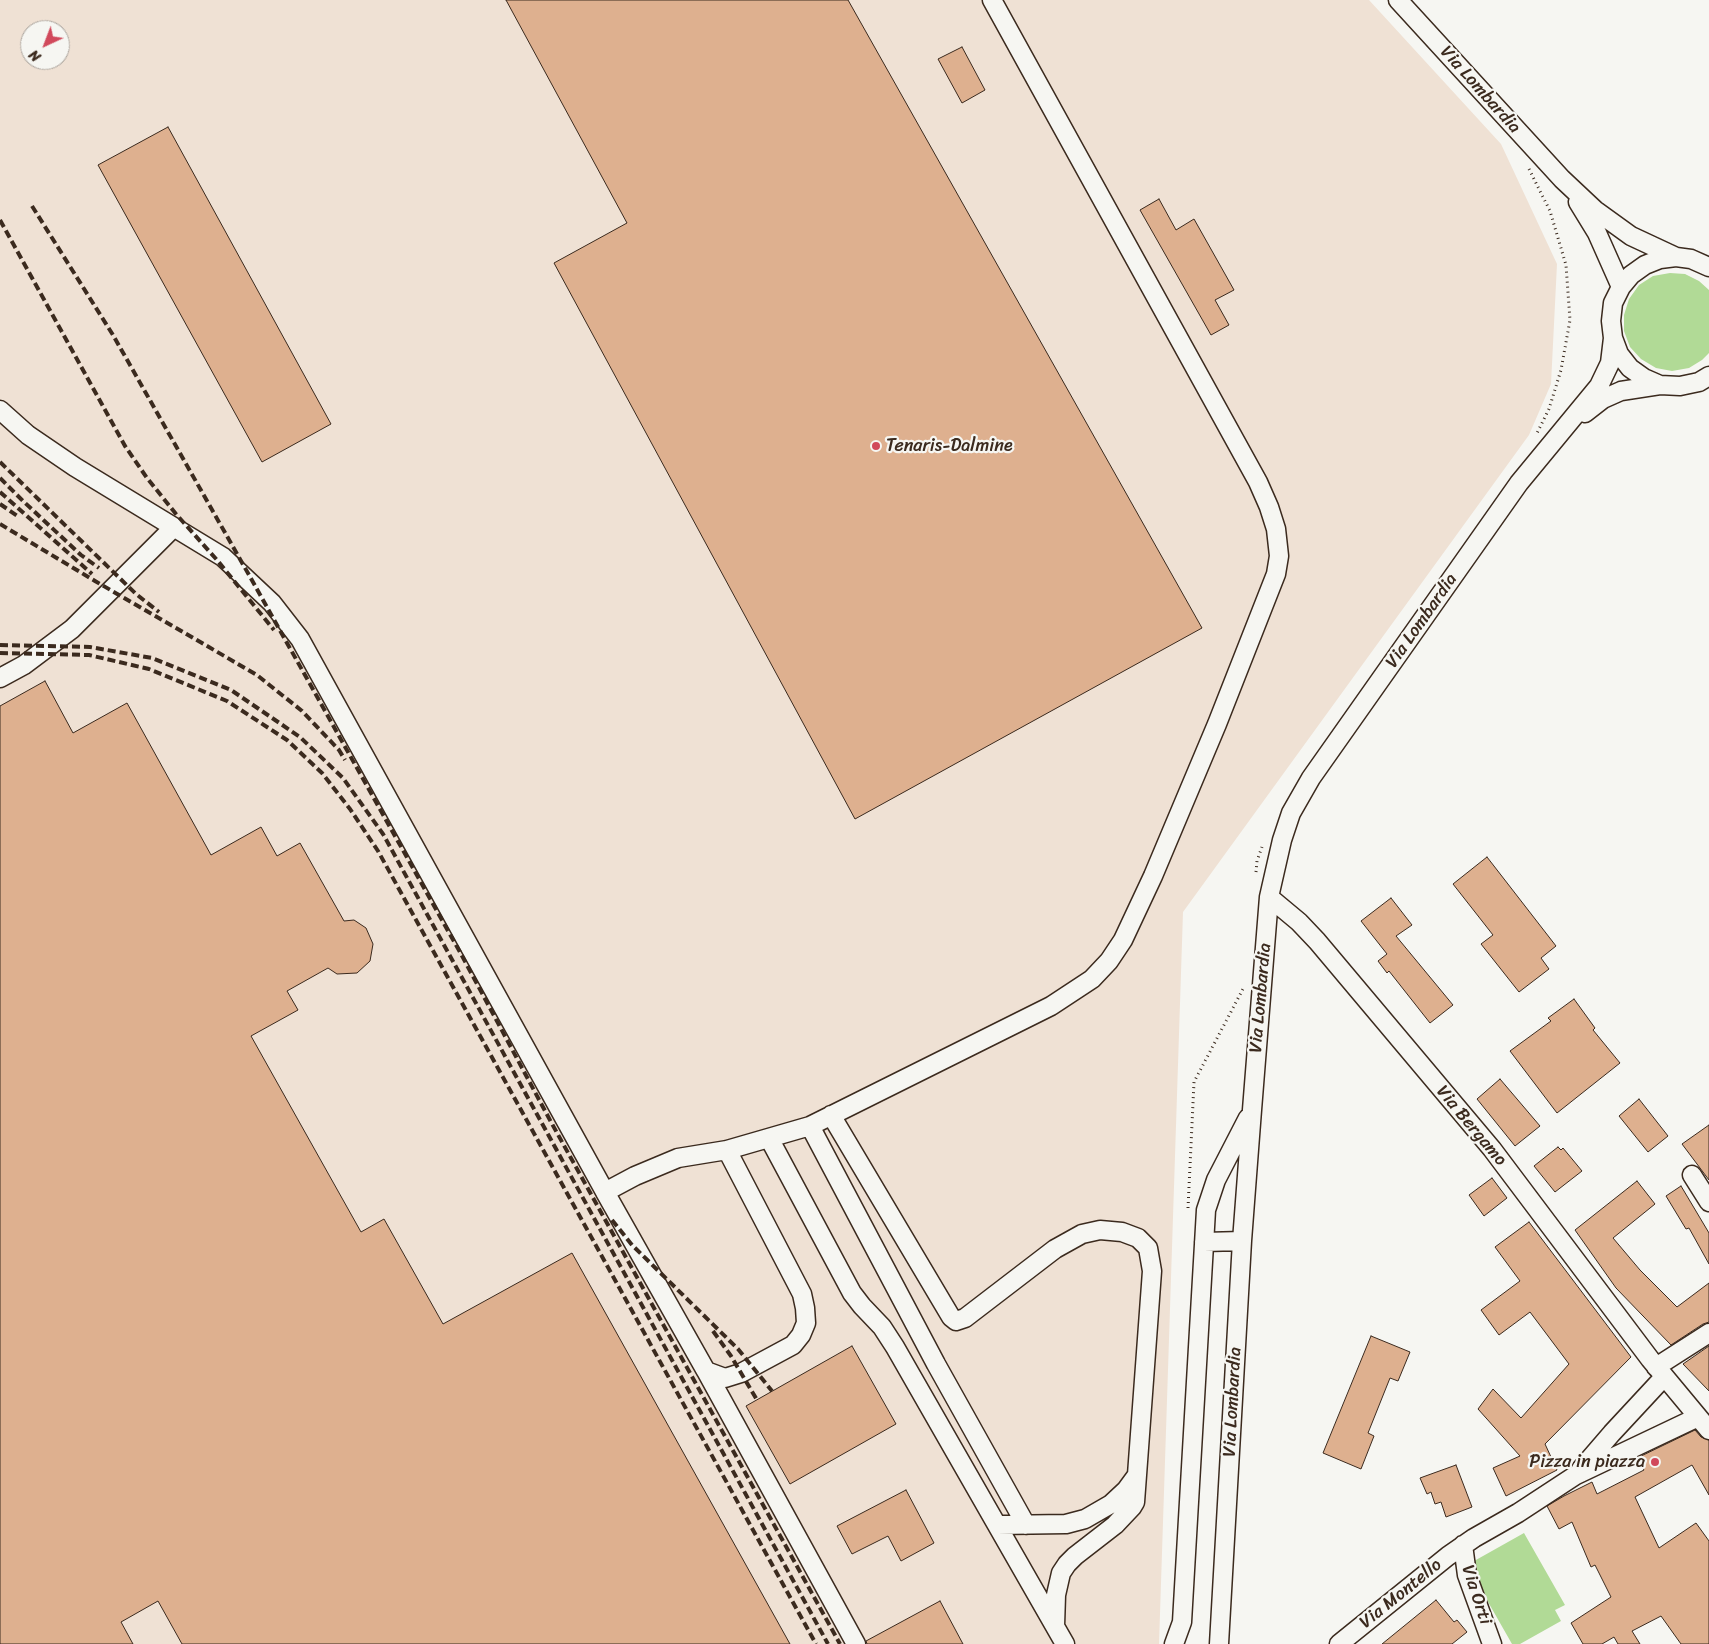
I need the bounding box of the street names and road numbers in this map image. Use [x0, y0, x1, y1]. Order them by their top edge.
street label: Via Lombardia [1435, 42, 1525, 138]
street label: Via Lombardia [1382, 570, 1462, 672]
street label: Via Lombardia [1245, 942, 1277, 1054]
street label: Via Bergamo [1431, 1081, 1511, 1171]
street label: Via Lombardia [1219, 1346, 1247, 1458]
street label: Via Montello [1356, 1554, 1446, 1634]
street label: Via Orti [1456, 1563, 1496, 1627]

